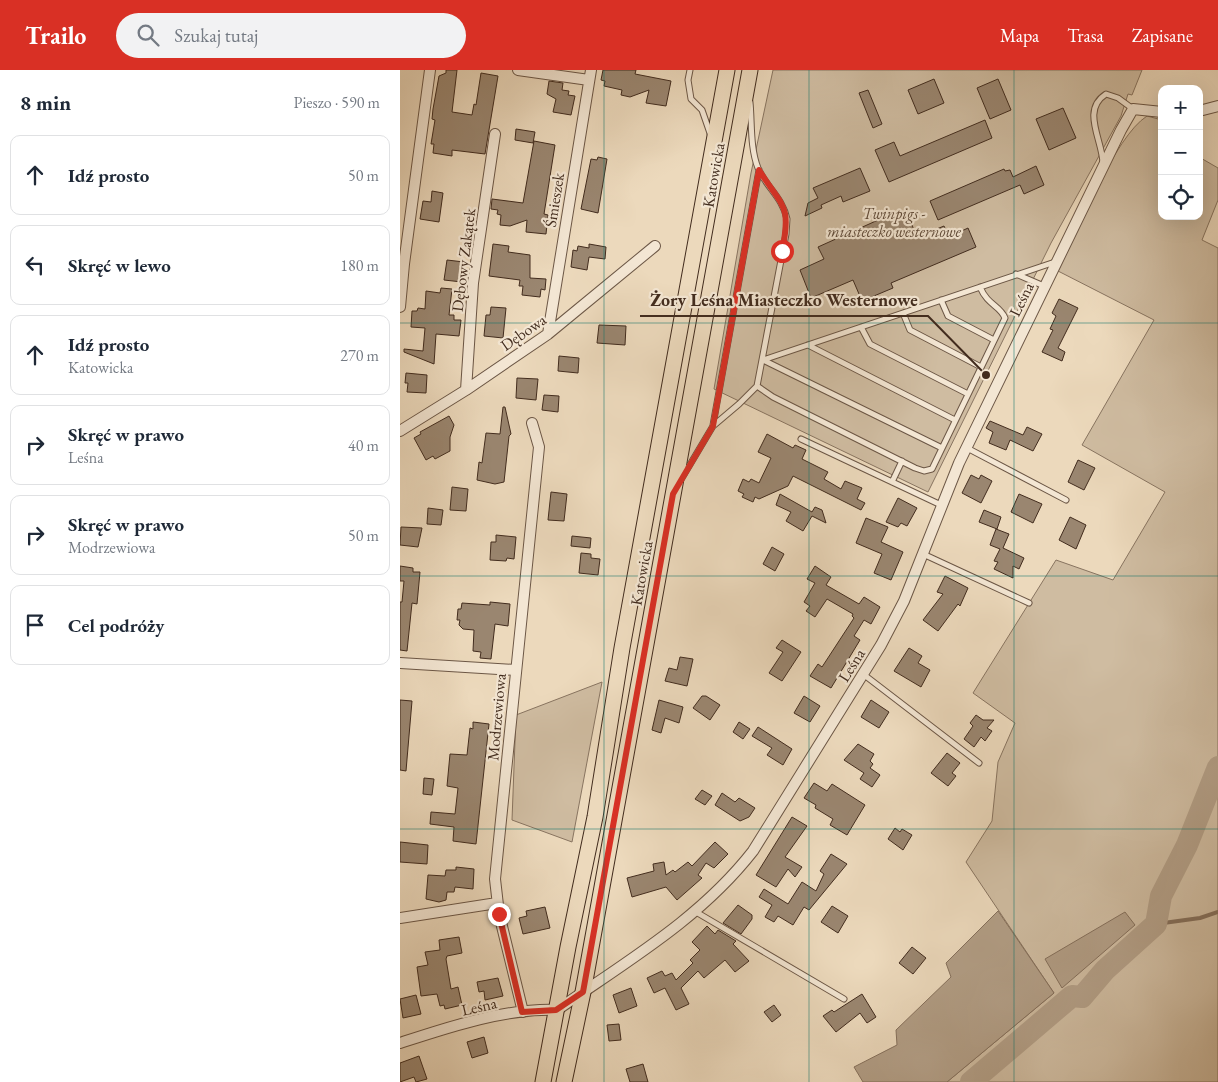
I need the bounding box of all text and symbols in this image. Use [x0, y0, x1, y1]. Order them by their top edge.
search box [116, 13, 466, 58]
text: Trailo [25, 20, 86, 51]
icon: search [134, 21, 162, 49]
text: Szukaj tutaj [174, 23, 258, 48]
text: Mapa [1000, 24, 1039, 47]
text: Trasa [1067, 24, 1104, 47]
text: Zapisane [1132, 24, 1193, 47]
map controls [1158, 85, 1203, 220]
button: + [1158, 85, 1203, 130]
text: 8 min [20, 89, 71, 116]
text: Pieszo · 590 m [294, 92, 380, 113]
button: − [1158, 130, 1203, 175]
street label: Katowicka [697, 141, 730, 209]
icon: ahead [21, 161, 49, 189]
text: Idź prosto [68, 163, 149, 188]
text: 50 m [348, 165, 379, 186]
street label: Śmieszek [540, 171, 569, 229]
button: locate [1158, 175, 1203, 220]
park label: Twinpigs - miasteczko westernowe [827, 203, 961, 242]
street label: Dębowy Zakątek [447, 207, 480, 313]
route start [771, 240, 794, 263]
icon: left [21, 251, 49, 279]
text: Skręć w lewo [68, 253, 171, 278]
text: 180 m [340, 255, 379, 276]
street label: Leśna [1004, 278, 1039, 320]
callout: Żory Leśna Miasteczko Westernowe [640, 283, 928, 316]
text: Żory Leśna Miasteczko Westernowe [650, 288, 918, 311]
street label: Dębowa [496, 309, 551, 356]
text: Idź prosto [68, 332, 149, 357]
icon: ahead [21, 341, 49, 369]
text: 270 m [340, 345, 379, 366]
text: Katowicka [68, 357, 133, 378]
text: Skręć w prawo [68, 422, 184, 447]
icon: right [21, 431, 49, 459]
text: 40 m [348, 435, 379, 456]
text: Leśna [68, 447, 104, 468]
text: Skręć w prawo [68, 512, 184, 537]
icon: right [21, 521, 49, 549]
text: 50 m [348, 525, 379, 546]
text: Modrzewiowa [68, 537, 155, 558]
street label: Katowicka [625, 539, 658, 607]
icon: arrive [21, 611, 49, 639]
text: Cel podróży [68, 613, 164, 638]
street label: Leśna [833, 644, 870, 686]
street label: Modrzewiowa [482, 672, 511, 761]
route end [488, 903, 511, 926]
street label: Leśna [459, 992, 499, 1021]

